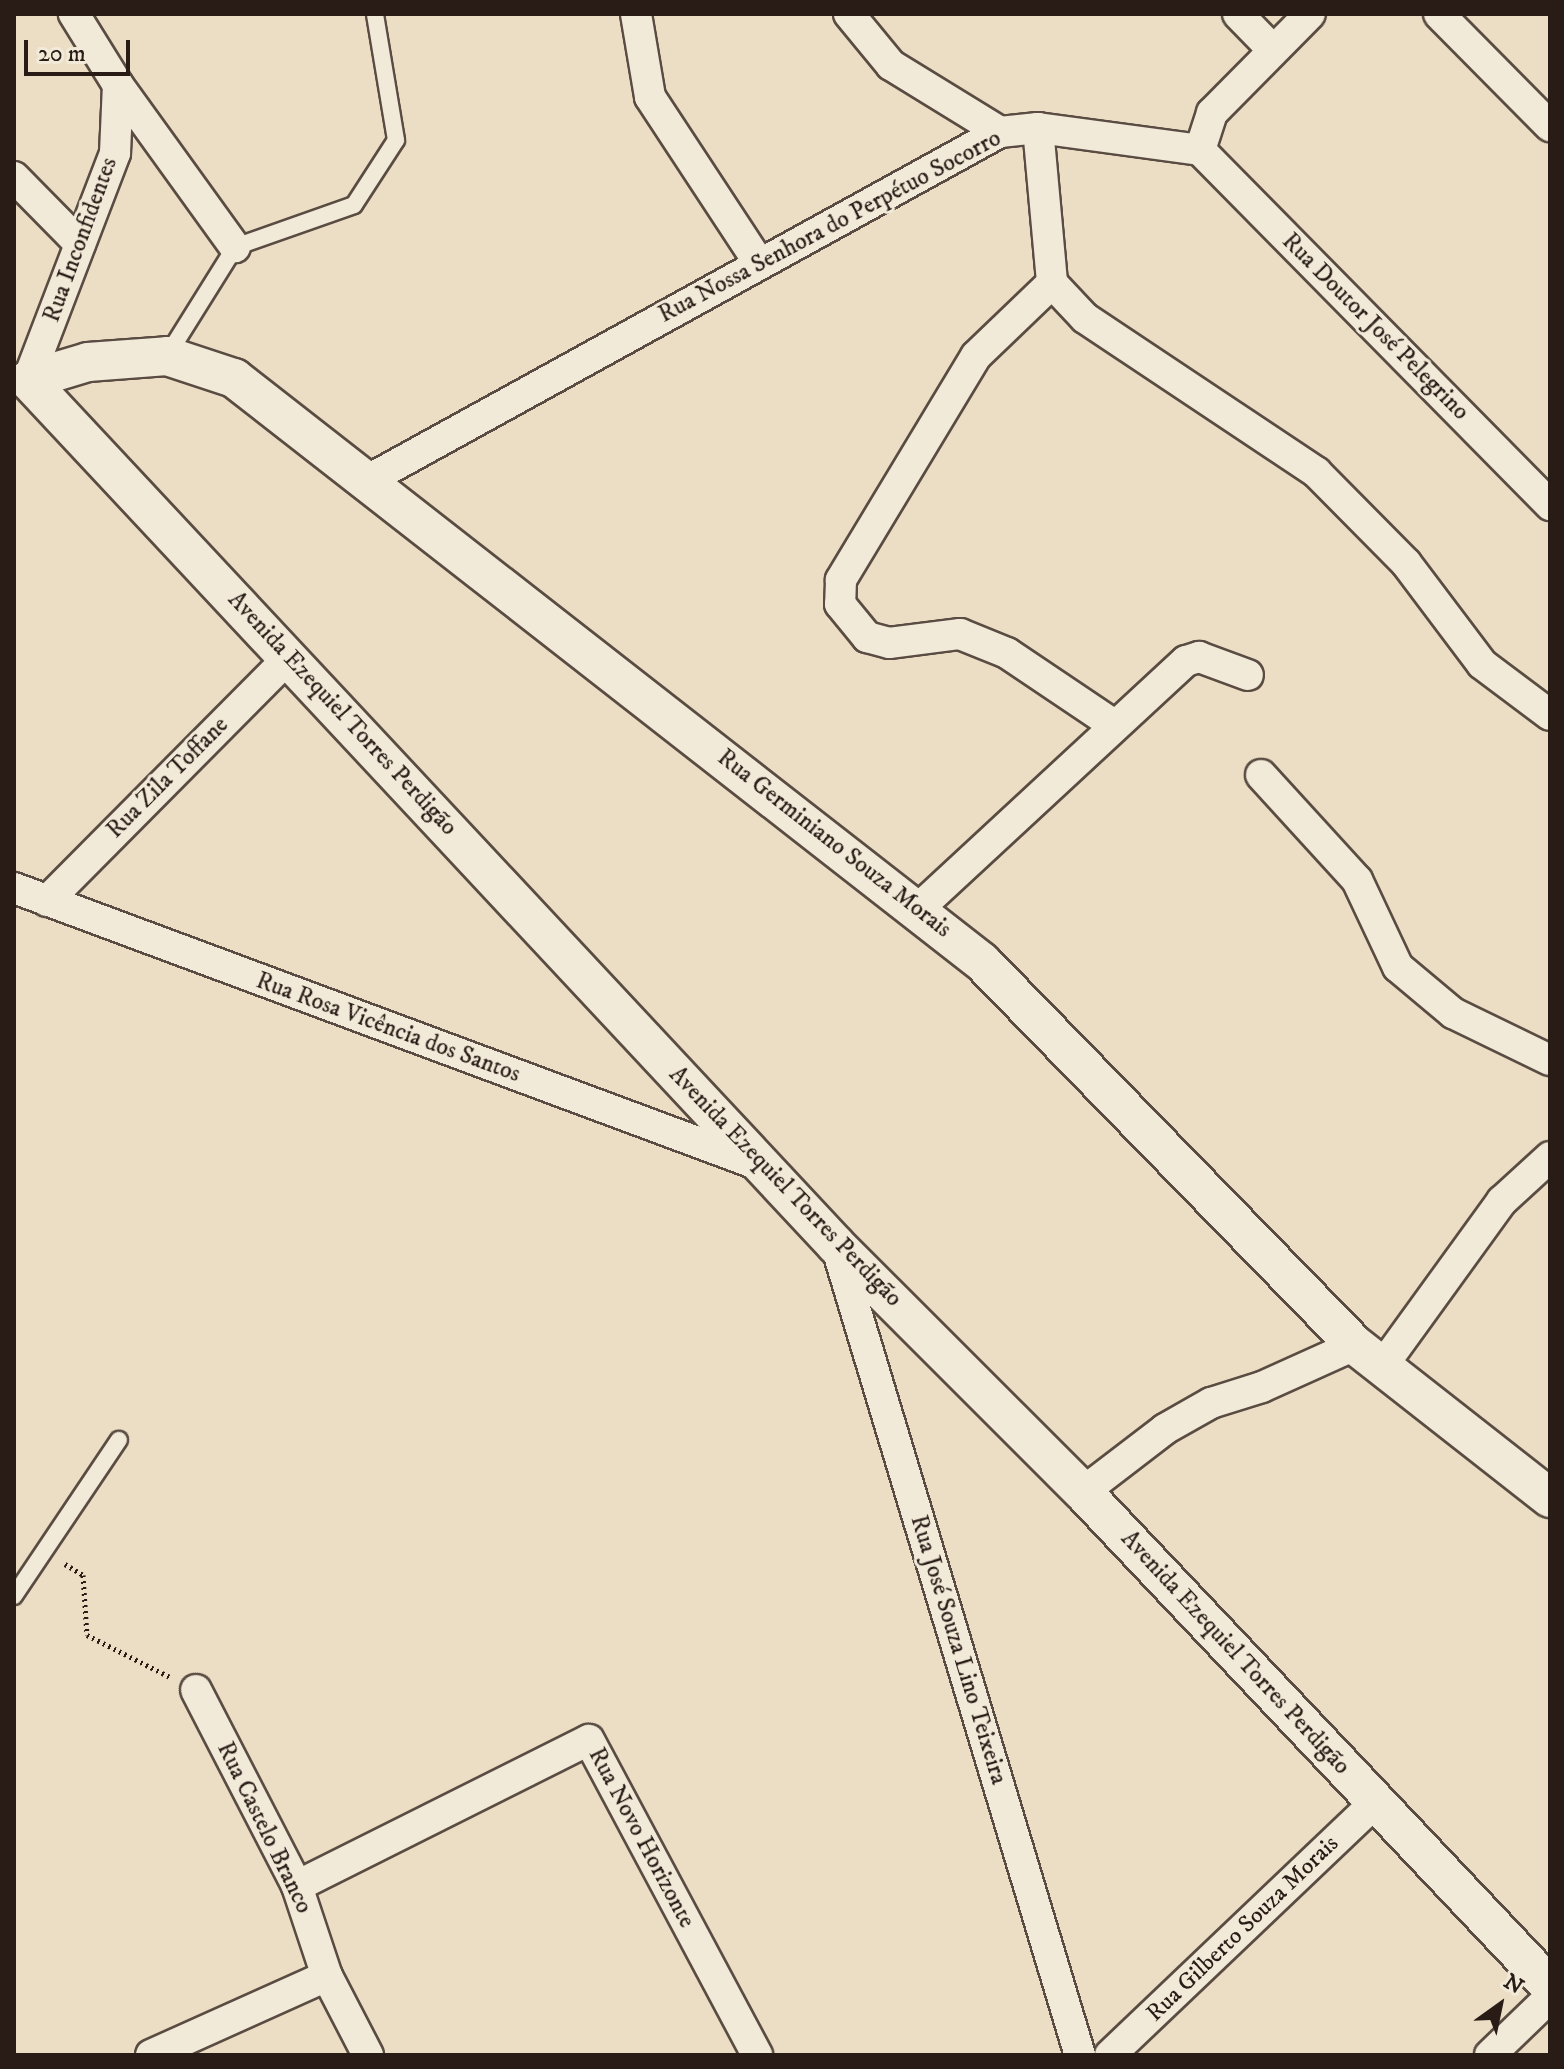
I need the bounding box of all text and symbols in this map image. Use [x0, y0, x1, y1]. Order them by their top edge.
scale bar [28, 24, 134, 74]
text: 20 m [38, 39, 86, 69]
street label: Rua Nossa Senhora do Perpétuo Socorro [654, 124, 1006, 330]
street label: Rua Inconfidentes [38, 154, 124, 326]
street label: Rua Doutor José Pelegrino [1275, 227, 1475, 427]
street label: Avenida Ezequiel Torres Perdigão [221, 586, 463, 842]
street label: Rua Zila Toffane [101, 711, 235, 845]
street label: Rua Germiniano Souza Morais [711, 744, 957, 944]
street label: Rua Rosa Vicência dos Santos [252, 967, 524, 1089]
street label: Avenida Ezequiel Torres Perdigão [663, 1061, 907, 1313]
street label: Rua José Souza Lino Teixeira [903, 1512, 1013, 1788]
street label: Avenida Ezequiel Torres Perdigão [1114, 1525, 1356, 1781]
street label: Rua Castelo Branco [210, 1738, 318, 1918]
street label: Rua Novo Horizonte [581, 1743, 701, 1933]
street label: Rua Gilberto Souza Morais [1141, 1830, 1345, 2028]
north arrow [1460, 1965, 1540, 2045]
text: N [1498, 1968, 1528, 2001]

